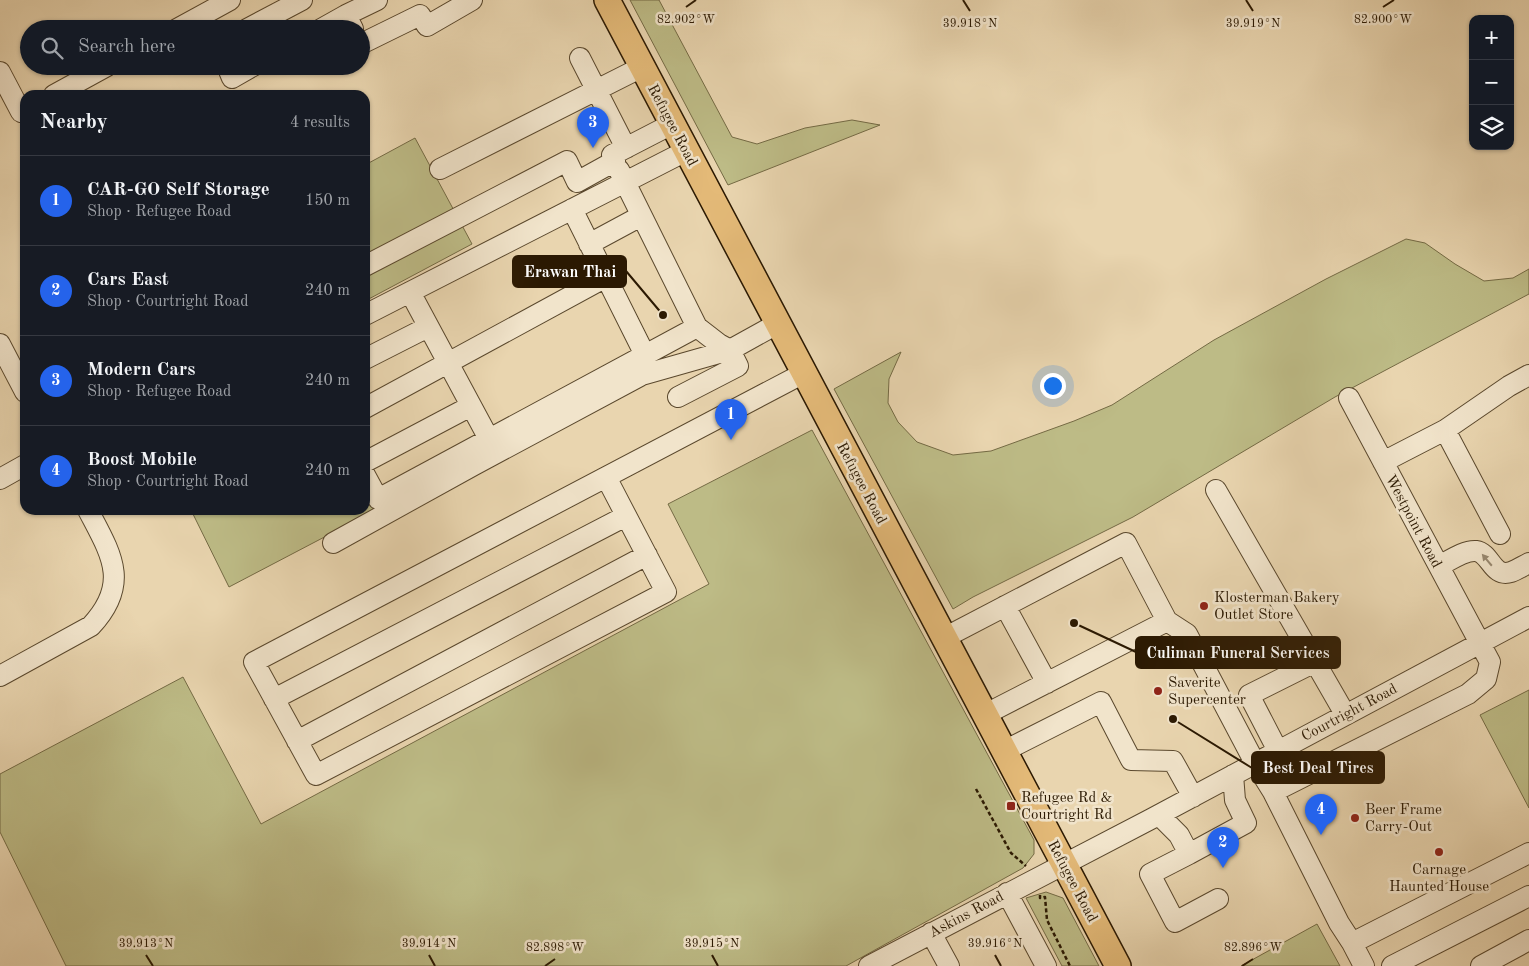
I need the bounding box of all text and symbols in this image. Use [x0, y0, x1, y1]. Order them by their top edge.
text: 82.902°W [657, 14, 715, 26]
text: 82.900°W [1354, 14, 1412, 26]
map controls [1469, 15, 1514, 150]
button: + [1469, 15, 1514, 60]
text: 39.918°N [943, 18, 997, 30]
text: 39.919°N [1226, 18, 1280, 30]
search box [20, 20, 370, 75]
icon: search [38, 34, 66, 62]
text: Search here [78, 38, 175, 57]
button: − [1469, 60, 1514, 105]
street label: Refugee Road [644, 82, 700, 169]
button: layers [1469, 105, 1514, 150]
pin: 3 [577, 107, 609, 148]
text: Nearby [40, 112, 108, 133]
text: 4 results [290, 115, 350, 131]
text: CAR-GO Self Storage [87, 181, 270, 200]
text: 1 [51, 193, 61, 209]
text: 150 m [305, 193, 350, 209]
text: Shop · Refugee Road [87, 204, 231, 220]
callout: Erawan Thai [513, 256, 626, 287]
text: Erawan Thai [524, 265, 616, 281]
text: Cars East [87, 271, 169, 290]
text: 2 [51, 283, 61, 299]
text: 240 m [305, 283, 350, 299]
text: Shop · Courtright Road [87, 294, 249, 310]
text: Modern Cars [87, 361, 195, 380]
text: 3 [51, 373, 61, 389]
text: 240 m [305, 373, 350, 389]
your location [1040, 373, 1066, 399]
text: Shop · Refugee Road [87, 384, 231, 400]
pin: 1 [715, 399, 747, 440]
street label: Refugee Road [833, 440, 889, 527]
text: Boost Mobile [87, 451, 197, 470]
text: 4 [51, 463, 61, 479]
text: 240 m [305, 463, 350, 479]
street label: Westpoint Road [1382, 472, 1444, 571]
text: Shop · Courtright Road [87, 474, 249, 490]
one-way arrow [1482, 554, 1493, 567]
place label: Klosterman Bakery Outlet Store [1214, 591, 1340, 623]
marker: Klosterman Bakery Outlet Store [1198, 600, 1210, 612]
callout: Culiman Funeral Services [1136, 637, 1340, 668]
text: Culiman Funeral Services [1146, 646, 1330, 662]
place label: Saverite Supercenter [1168, 676, 1246, 708]
street label: Courtright Road [1299, 682, 1400, 745]
marker: Saverite Supercenter [1152, 685, 1164, 697]
callout: Best Deal Tires [1252, 752, 1384, 783]
text: Best Deal Tires [1262, 761, 1374, 777]
place label: Refugee Rd & Courtright Rd [1021, 791, 1113, 823]
pin: 4 [1305, 794, 1337, 835]
marker: Refugee Rd & Courtright Rd [1005, 800, 1017, 812]
place label: Beer Frame Carry-Out [1365, 803, 1442, 835]
marker: Beer Frame Carry-Out [1349, 812, 1361, 824]
pin: 2 [1207, 827, 1239, 868]
street label: Refugee Road [1044, 838, 1100, 925]
marker: Carnage Haunted House [1433, 846, 1445, 858]
place label: Carnage Haunted House [1389, 863, 1489, 895]
street label: Askins Road [927, 889, 1007, 941]
text: 39.915°N [685, 937, 739, 950]
text: 39.913°N [119, 938, 173, 950]
text: 39.914°N [402, 938, 456, 950]
text: 39.916°N [968, 938, 1022, 950]
text: 82.898°W [526, 942, 584, 954]
text: 82.896°W [1224, 942, 1282, 954]

